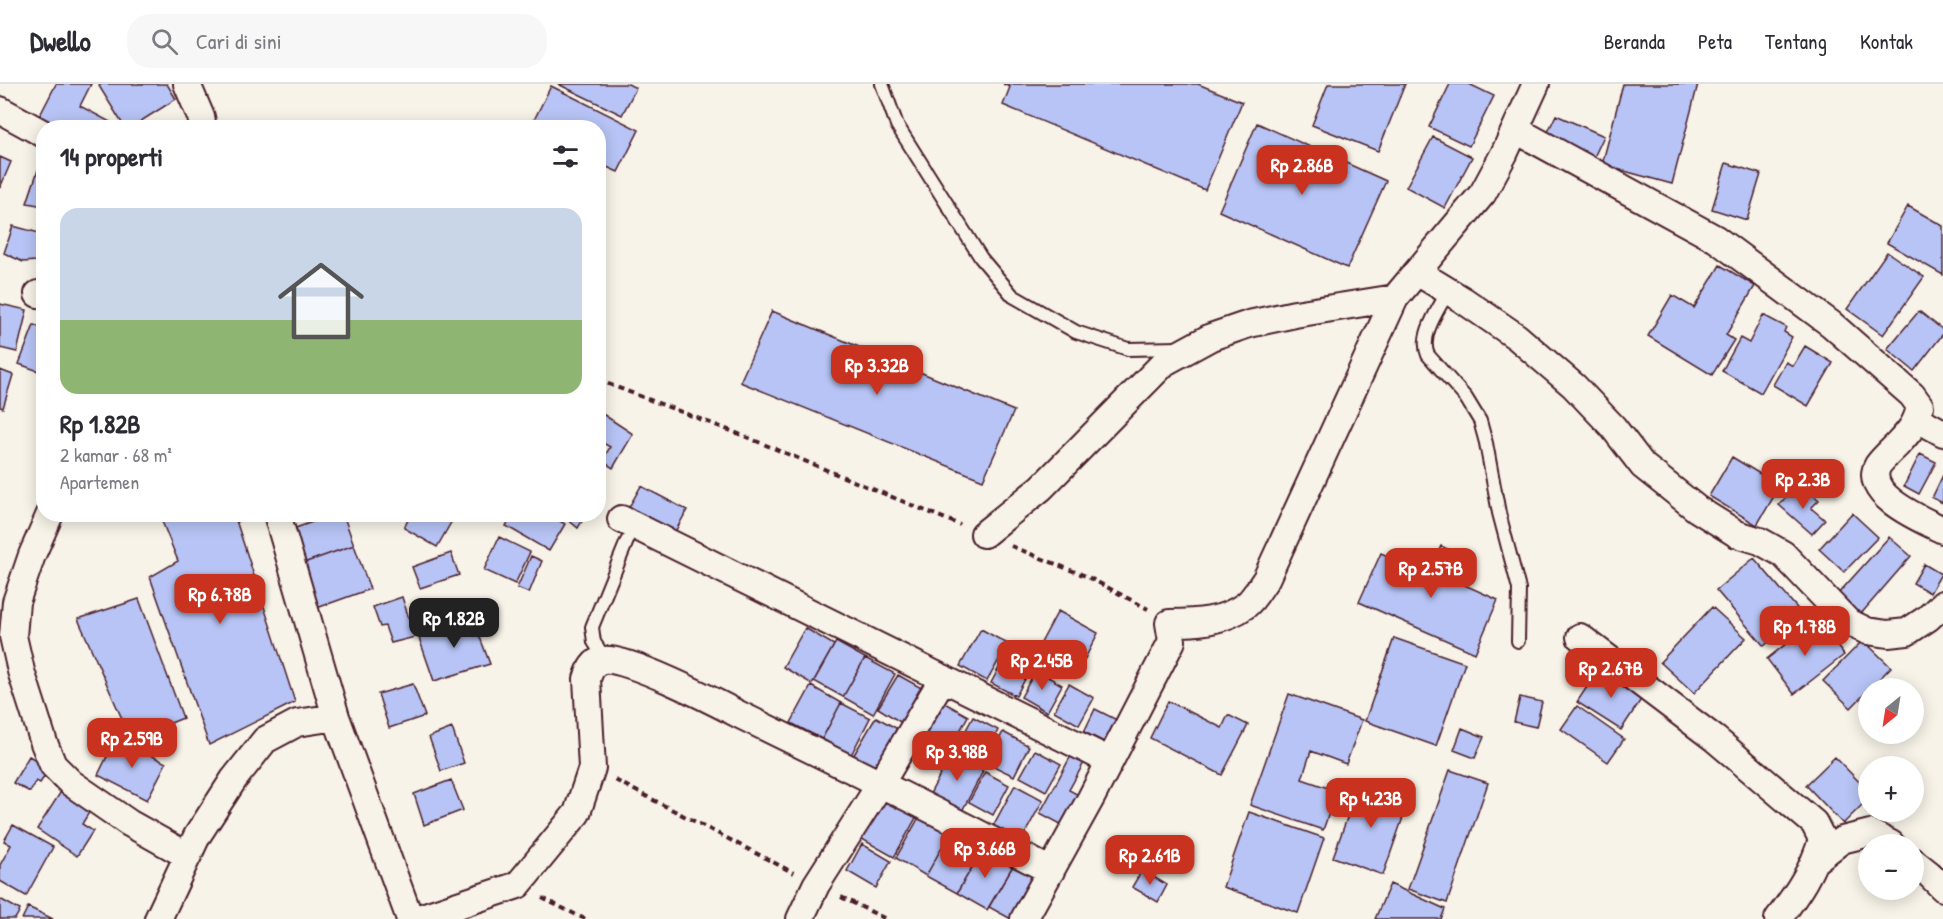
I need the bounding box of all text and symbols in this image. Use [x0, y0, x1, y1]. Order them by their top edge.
search box [127, 14, 547, 68]
text: Dwello [30, 22, 91, 60]
icon: search [148, 25, 181, 58]
text: Cari di sini [196, 26, 282, 56]
text: Beranda [1604, 27, 1665, 56]
text: Peta [1698, 27, 1732, 56]
text: Tentang [1765, 27, 1827, 56]
text: Kontak [1860, 27, 1913, 56]
text: 14 properti [60, 139, 163, 174]
icon: filters [549, 140, 582, 173]
pin: Rp 2.86B [1240, 145, 1364, 196]
text: Rp 2.86B [1271, 151, 1333, 178]
icon: home [267, 247, 375, 355]
pin: Rp 3.32B [815, 345, 939, 396]
text: Rp 3.32B [845, 351, 909, 378]
text: Rp 1.82B [60, 406, 141, 441]
text: 2 kamar · 68 m² [60, 441, 172, 468]
pin: Rp 2.3B [1748, 459, 1858, 510]
text: Rp 2.3B [1776, 465, 1830, 492]
text: Apartemen [60, 468, 139, 495]
pin: Rp 2.57B [1369, 548, 1493, 599]
text: Rp 2.57B [1399, 554, 1463, 581]
pin: Rp 6.78B [158, 574, 282, 625]
text: Rp 6.78B [188, 580, 252, 607]
pin: Rp 1.82B [392, 598, 516, 649]
text: Rp 1.82B [423, 604, 485, 631]
pin: Rp 1.78B [1743, 606, 1867, 657]
text: Rp 1.78B [1774, 612, 1836, 639]
pin: Rp 2.45B [980, 640, 1104, 691]
text: Rp 2.45B [1011, 646, 1073, 673]
pin: Rp 2.67B [1549, 648, 1673, 699]
text: Rp 2.67B [1579, 654, 1643, 681]
north arrow [1858, 678, 1924, 744]
map controls [1858, 678, 1924, 900]
pin: Rp 2.59B [70, 718, 194, 769]
text: Rp 2.59B [101, 724, 163, 751]
pin: Rp 3.98B [895, 731, 1019, 782]
text: Rp 3.98B [926, 737, 988, 764]
button: + [1858, 756, 1924, 822]
pin: Rp 4.23B [1309, 778, 1433, 829]
text: Rp 4.23B [1340, 784, 1402, 811]
pin: Rp 3.66B [923, 828, 1047, 879]
text: Rp 3.66B [954, 834, 1016, 861]
button: − [1858, 834, 1924, 900]
pin: Rp 2.61B [1088, 835, 1212, 886]
text: Rp 2.61B [1119, 841, 1181, 868]

